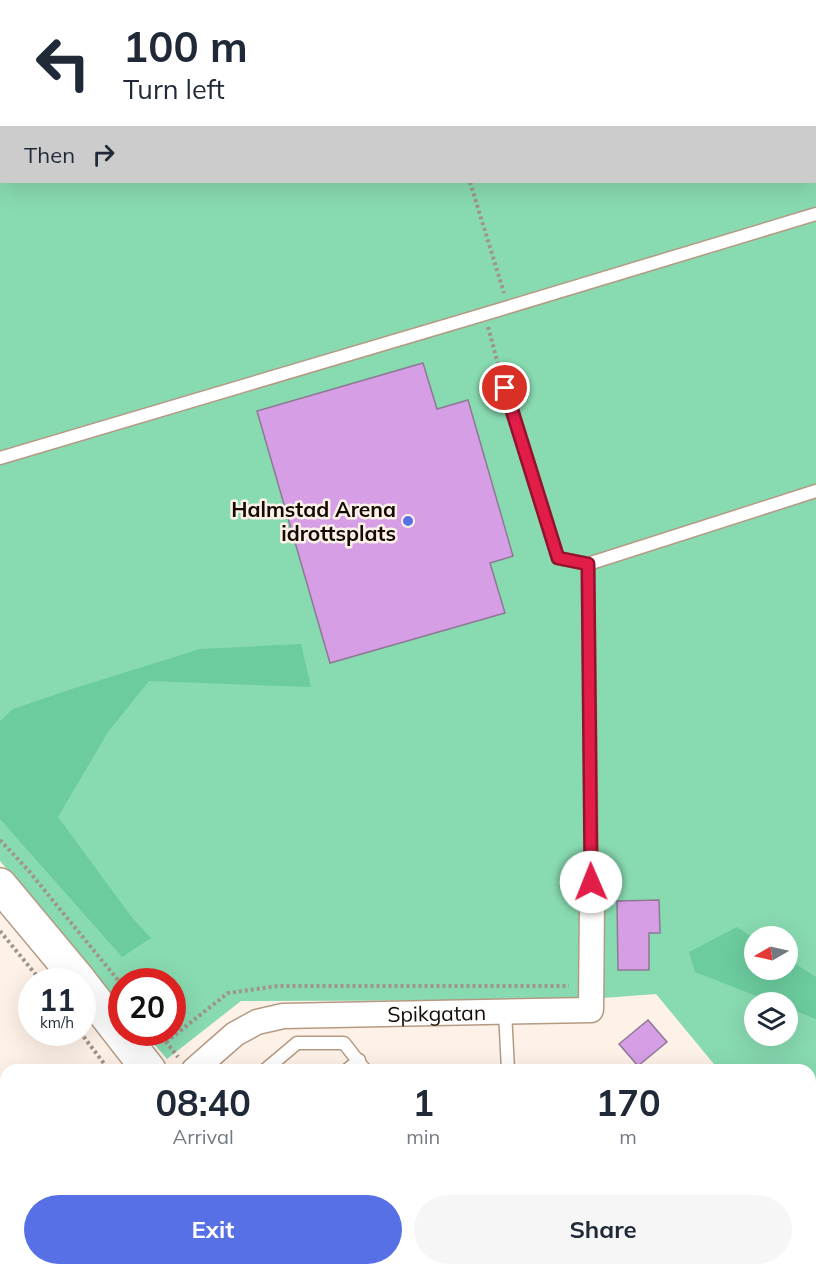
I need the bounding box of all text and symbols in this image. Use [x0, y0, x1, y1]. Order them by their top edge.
text: 100 m [123, 20, 248, 73]
icon: left [24, 24, 102, 102]
text: Turn left [123, 72, 225, 106]
icon: right [87, 138, 120, 171]
text: Then [24, 141, 75, 169]
pin [479, 362, 530, 413]
icon: arrive [488, 371, 521, 404]
place label: Halmstad Arena idrottsplats [231, 496, 396, 546]
marker: Halmstad Arena idrottsplats [401, 514, 415, 528]
position arrow [559, 850, 623, 914]
north arrow [744, 926, 798, 980]
map controls [744, 926, 798, 1046]
speed limit sign: 20 [108, 968, 186, 1046]
text: 11 [39, 981, 75, 1019]
button: layers [744, 992, 798, 1046]
street label: Spikgatan [387, 999, 486, 1027]
text: km/h [40, 1013, 74, 1032]
text: 08:40 [155, 1080, 251, 1125]
text: 1 [412, 1080, 434, 1125]
text: 170 [596, 1080, 661, 1125]
text: Arrival [173, 1124, 234, 1149]
text: min [406, 1124, 440, 1149]
text: m [619, 1124, 637, 1149]
button: Exit [24, 1195, 402, 1264]
button: Share [414, 1195, 792, 1264]

